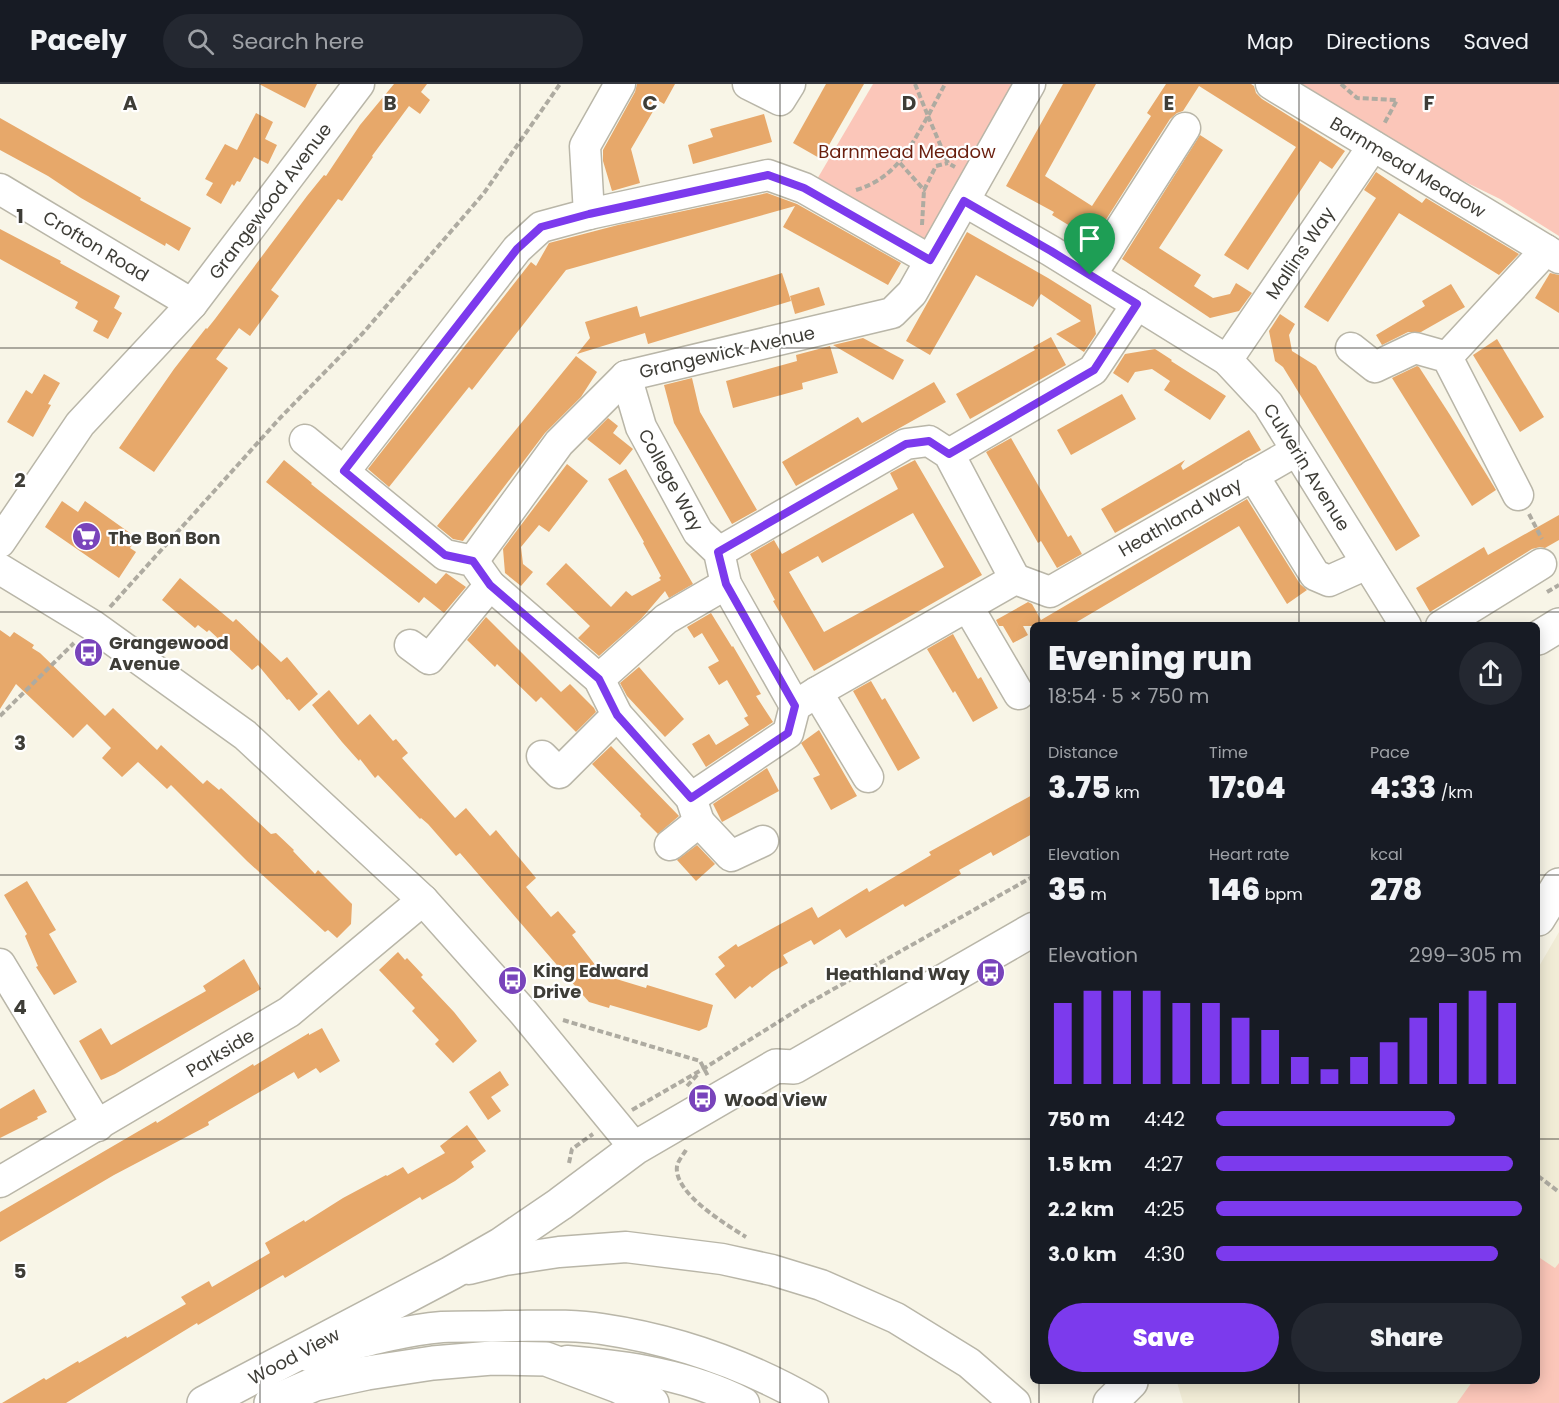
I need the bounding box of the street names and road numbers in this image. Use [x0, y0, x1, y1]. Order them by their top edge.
street label: Barnmead Meadow [1325, 111, 1491, 224]
street label: Grangewood Avenue [203, 118, 337, 284]
street label: Mallins Way [1260, 202, 1340, 304]
street label: Crofton Road [38, 205, 154, 287]
street label: Grangewick Avenue [637, 320, 817, 384]
street label: Culverin Avenue [1258, 398, 1356, 536]
street label: College Way [633, 424, 709, 536]
street label: Heathland Way [1114, 471, 1246, 563]
street label: Parkside [181, 1023, 259, 1083]
street label: Wood View [244, 1321, 344, 1391]

